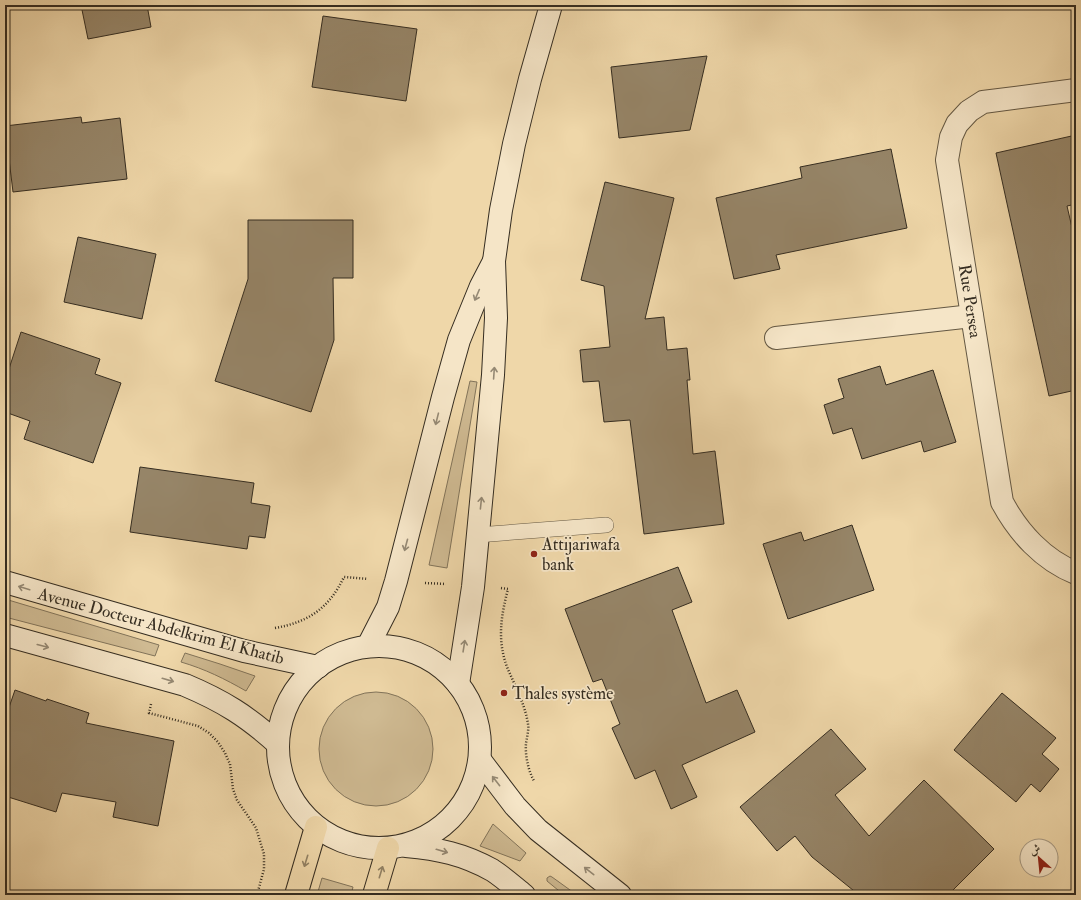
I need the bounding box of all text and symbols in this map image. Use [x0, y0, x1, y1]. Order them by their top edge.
street label: Rue Persea [954, 263, 986, 340]
one-way arrow [472, 289, 480, 301]
one-way arrow [490, 367, 497, 380]
one-way arrow [433, 412, 441, 425]
one-way arrow [477, 497, 484, 510]
place label: Attijariwafa bank [541, 534, 621, 575]
one-way arrow [402, 539, 409, 552]
marker: Attijariwafa bank [529, 549, 539, 559]
street label: Avenue Docteur Abdelkrim El Khatib [35, 583, 286, 669]
one-way arrow [17, 584, 30, 591]
one-way arrow [460, 639, 468, 652]
one-way arrow [36, 642, 49, 650]
one-way arrow [161, 677, 174, 684]
place label: Thales système [512, 683, 613, 705]
marker: Thales système [499, 688, 509, 698]
one-way arrow [492, 776, 501, 787]
north arrow [1019, 838, 1059, 878]
text: ش [1027, 841, 1043, 858]
one-way arrow [435, 848, 448, 855]
one-way arrow [302, 854, 309, 867]
one-way arrow [378, 865, 385, 878]
one-way arrow [584, 866, 595, 875]

